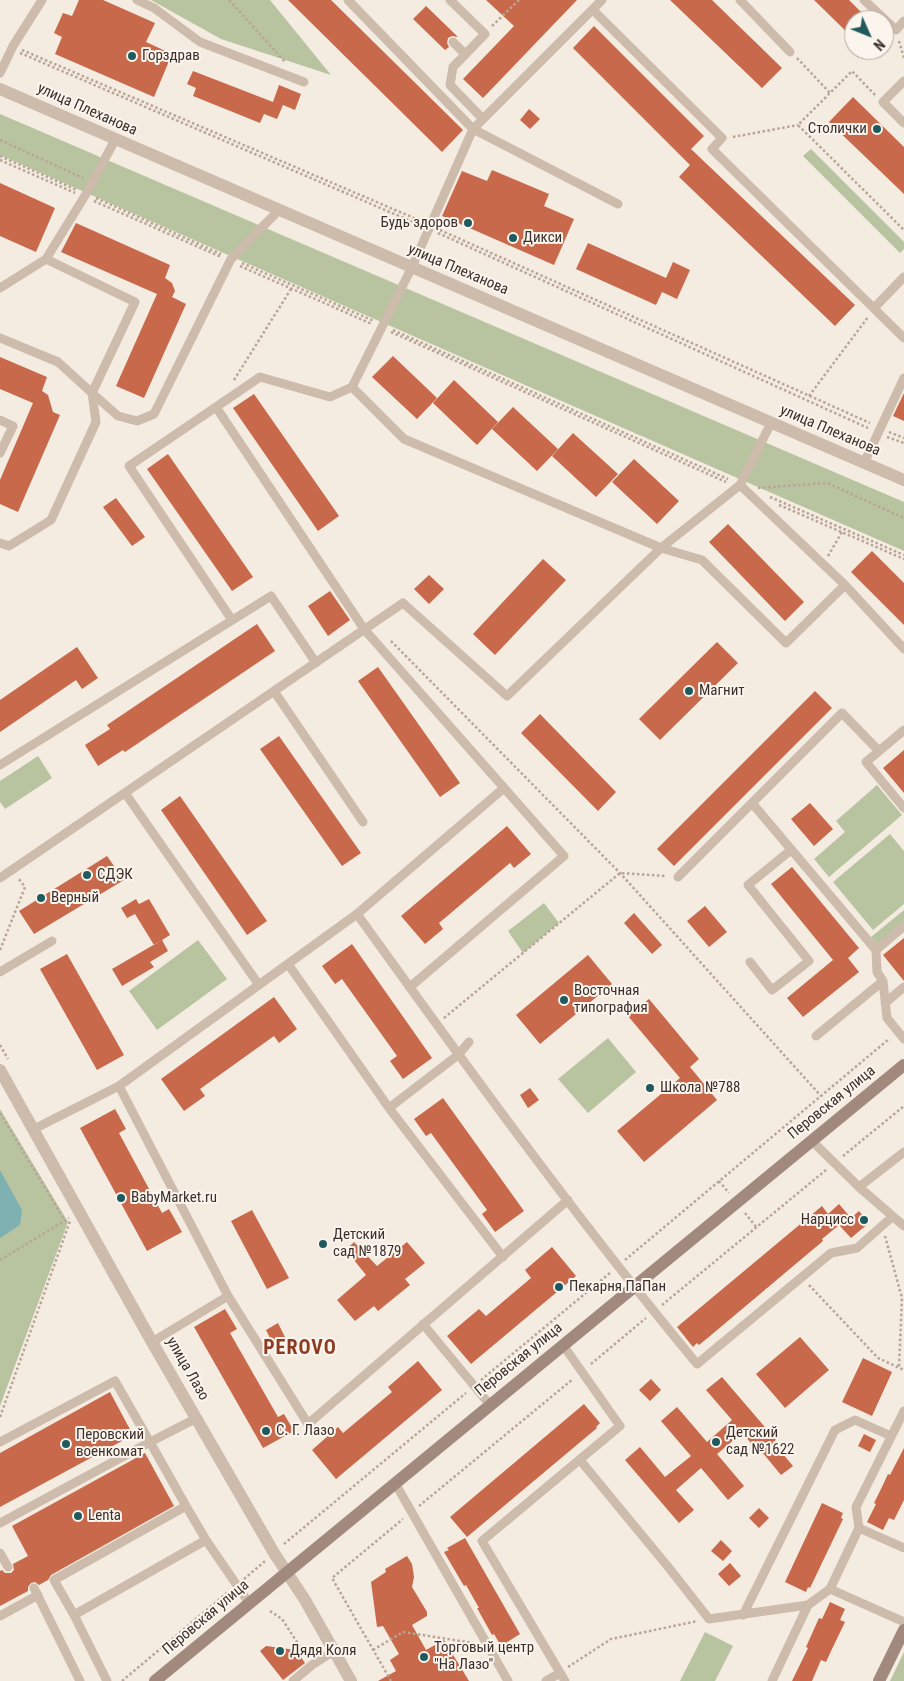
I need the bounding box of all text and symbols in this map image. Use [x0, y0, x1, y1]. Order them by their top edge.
north arrow [844, 10, 894, 60]
text: N [870, 36, 888, 53]
place label: Горздрав [142, 47, 200, 65]
marker: Горздрав [126, 50, 138, 62]
street label: улица Плеханова [34, 80, 140, 140]
place label: Столички [808, 120, 867, 138]
marker: Столички [871, 123, 883, 135]
place label: Будь здоров [381, 214, 458, 232]
marker: Будь здоров [462, 217, 474, 229]
place label: Дикси [523, 229, 562, 247]
marker: Дикси [507, 232, 519, 244]
street label: улица Плеханова [405, 241, 511, 299]
street label: улица Плеханова [777, 402, 883, 460]
place label: Магнит [699, 682, 745, 700]
marker: Магнит [683, 685, 695, 697]
place label: СДЭК [97, 866, 133, 884]
marker: СДЭК [81, 869, 93, 881]
place label: Верный [51, 889, 99, 907]
marker: Верный [35, 892, 47, 904]
place label: Восточная типография [574, 982, 648, 1017]
marker: Восточная типография [558, 994, 570, 1006]
street label: Перовская улица [785, 1062, 879, 1144]
place label: Школа №788 [660, 1079, 740, 1097]
marker: Школа №788 [644, 1082, 656, 1094]
place label: BabyMarket.ru [131, 1189, 217, 1207]
marker: BabyMarket.ru [115, 1192, 127, 1204]
place label: Нарцисс [801, 1211, 854, 1229]
marker: Нарцисс [858, 1214, 870, 1226]
place label: Детский сад №1879 [333, 1226, 402, 1261]
marker: Детский сад №1879 [317, 1238, 329, 1250]
place label: Пекарня ПаПан [569, 1278, 666, 1296]
marker: Пекарня ПаПан [553, 1281, 565, 1293]
street label: Перовская улица [472, 1319, 566, 1401]
street label: улица Лазо [162, 1334, 212, 1404]
district label: PEROVO [262, 1337, 338, 1361]
place label: С. Г. Лазо [276, 1422, 334, 1440]
place label: Детский сад №1622 [726, 1424, 795, 1459]
marker: С. Г. Лазо [260, 1425, 272, 1437]
place label: Перовский военкомат [76, 1426, 144, 1461]
marker: Детский сад №1622 [710, 1436, 722, 1448]
marker: Перовский военкомат [60, 1438, 72, 1450]
place label: Lenta [88, 1507, 121, 1525]
marker: Lenta [72, 1510, 84, 1522]
street label: Перовская улица [159, 1577, 253, 1659]
place label: Торговый центр "На Лазо" [434, 1639, 534, 1674]
place label: Дядя Коля [290, 1642, 356, 1660]
marker: Дядя Коля [274, 1645, 286, 1657]
marker: Торговый центр "На Лазо" [418, 1651, 430, 1663]

